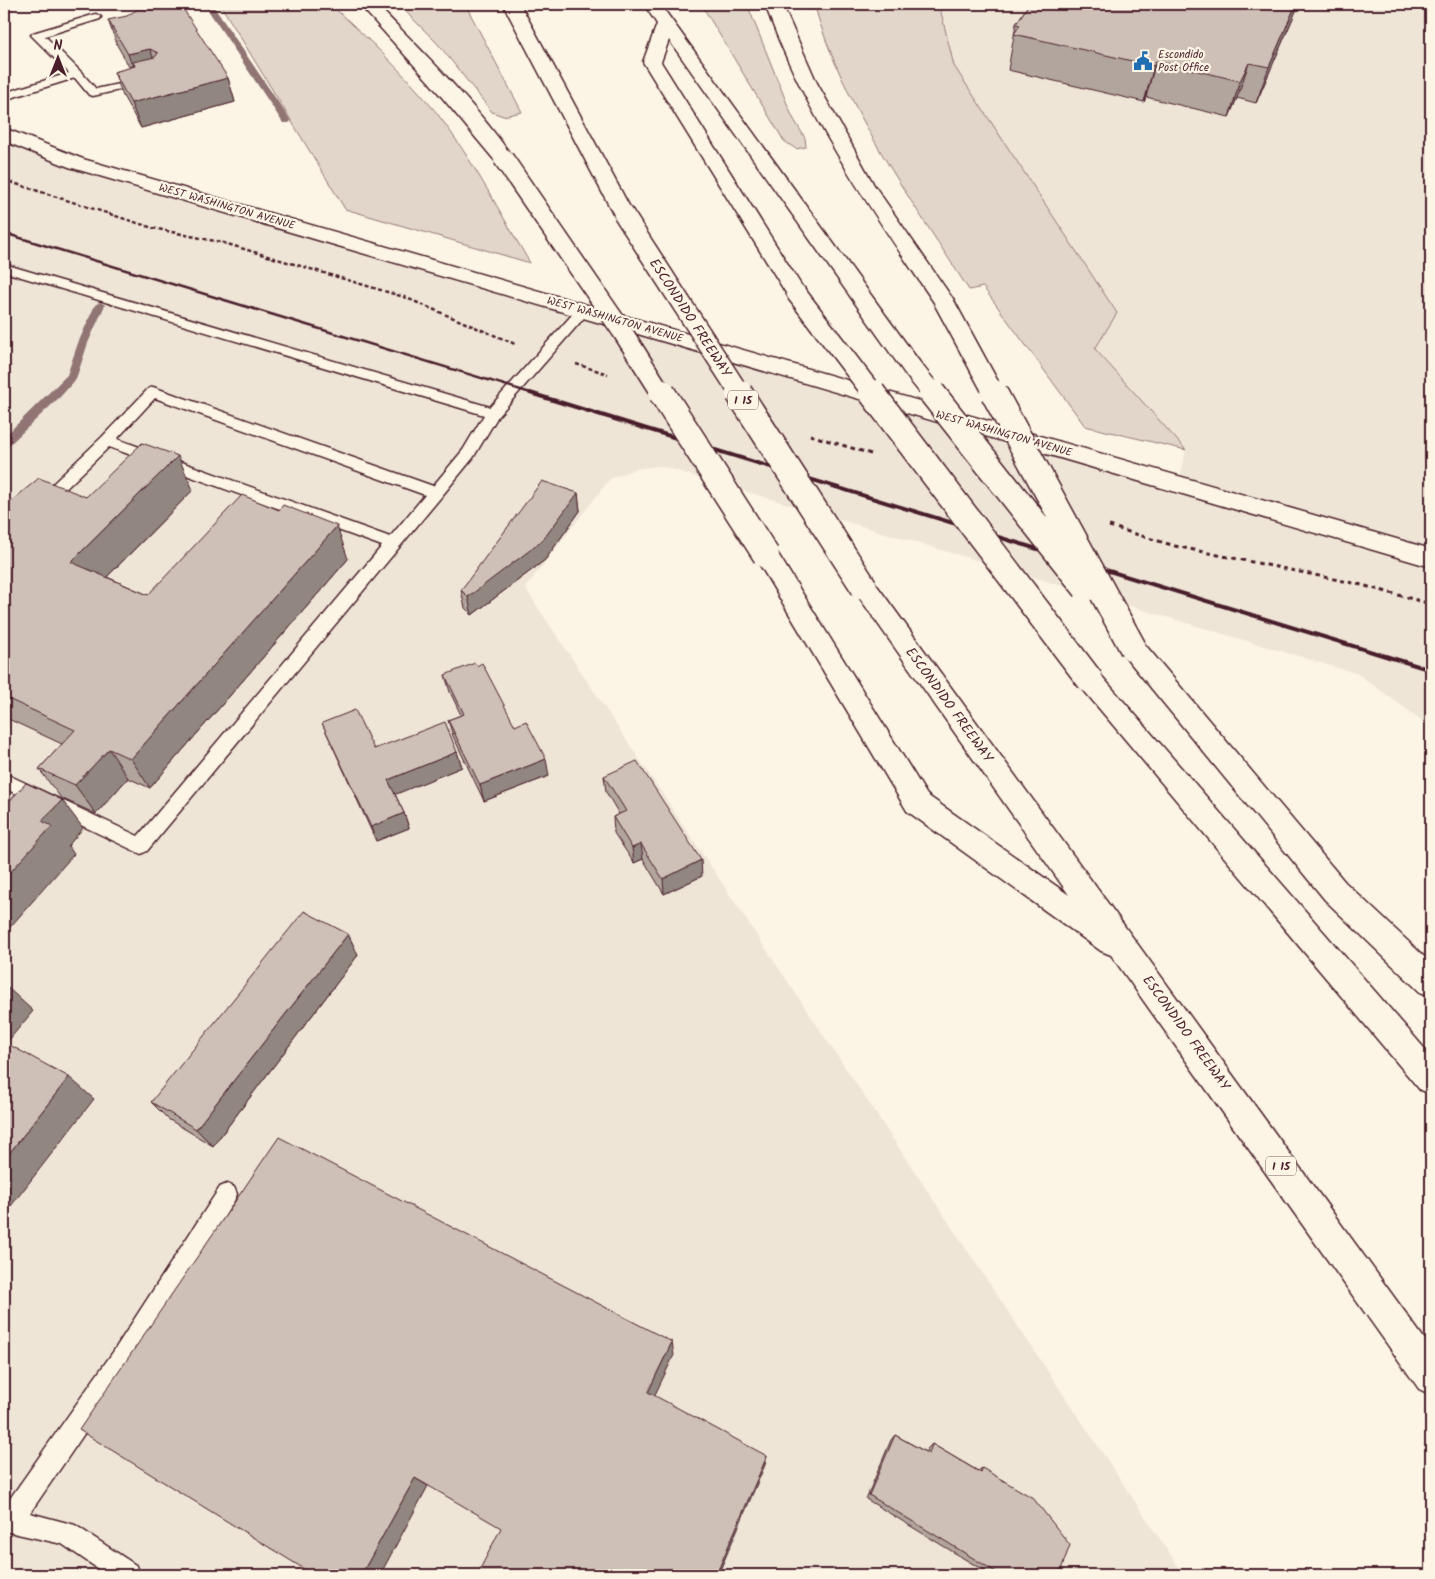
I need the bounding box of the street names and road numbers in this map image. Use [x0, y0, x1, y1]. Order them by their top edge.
street label: WEST WASHINGTON AVENUE [157, 179, 298, 235]
street label: ESCONDIDO FREEWAY [643, 254, 737, 383]
street label: WEST WASHINGTON AVENUE [545, 292, 686, 348]
road number: I 15 [728, 390, 758, 410]
street label: WEST WASHINGTON AVENUE [934, 406, 1075, 462]
street label: ESCONDIDO FREEWAY [900, 643, 999, 768]
street label: ESCONDIDO FREEWAY [1137, 971, 1236, 1096]
road number: I 15 [1266, 1156, 1296, 1176]

